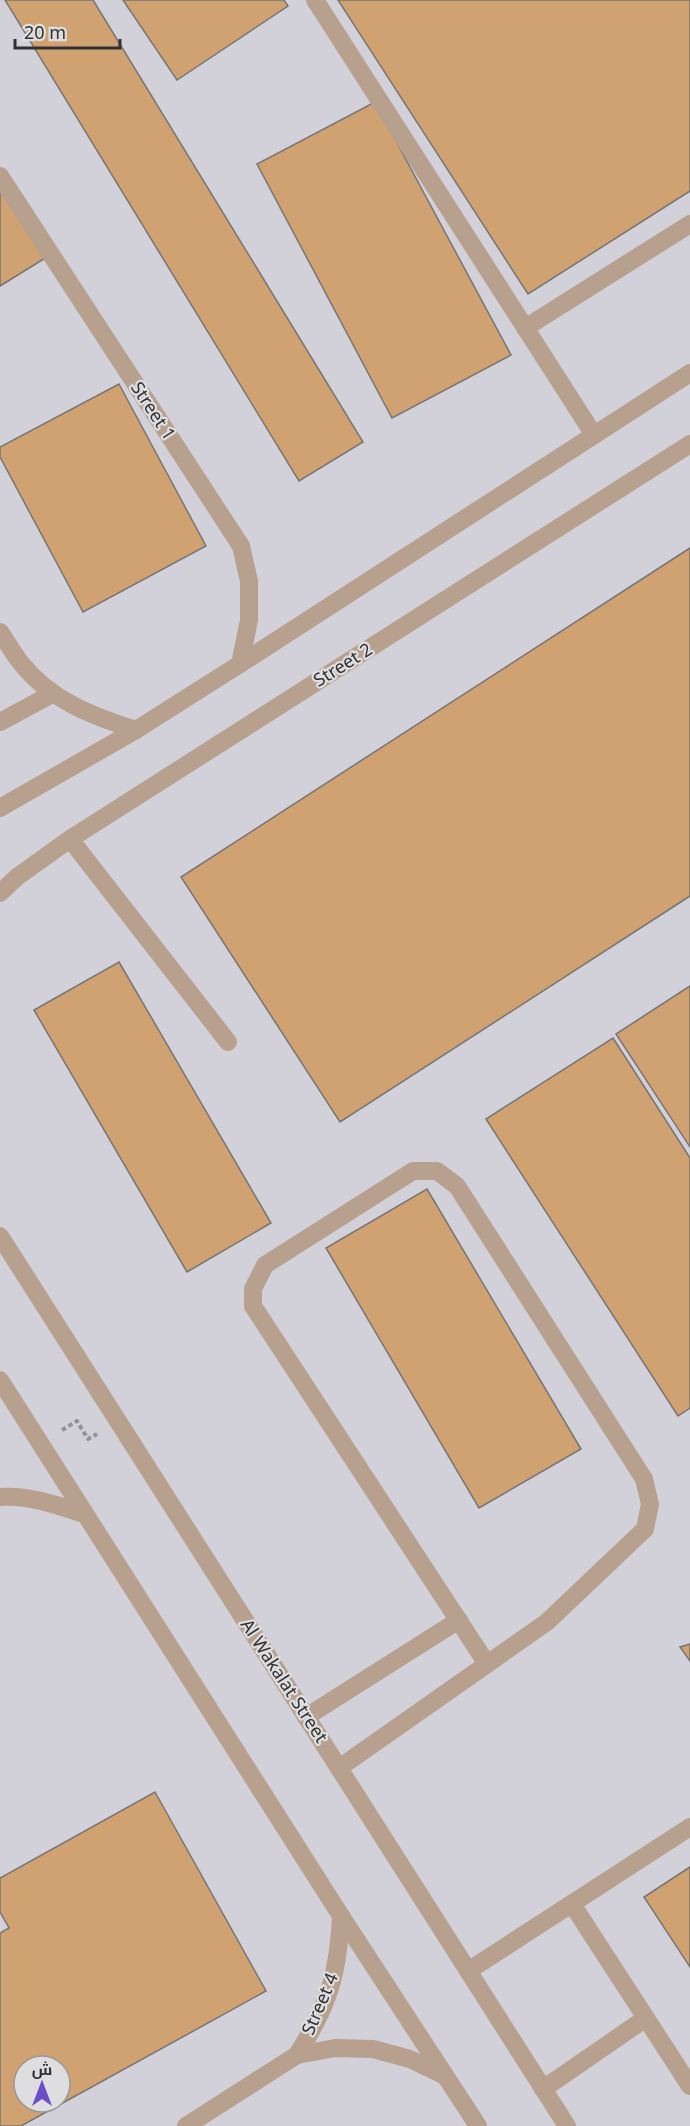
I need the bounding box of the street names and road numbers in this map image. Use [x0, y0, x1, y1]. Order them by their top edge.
street label: Street 1 [126, 377, 182, 444]
street label: Street 2 [308, 637, 376, 692]
street label: Al Wakalat Street [236, 1614, 334, 1747]
street label: Street 4 [295, 1969, 343, 2038]

